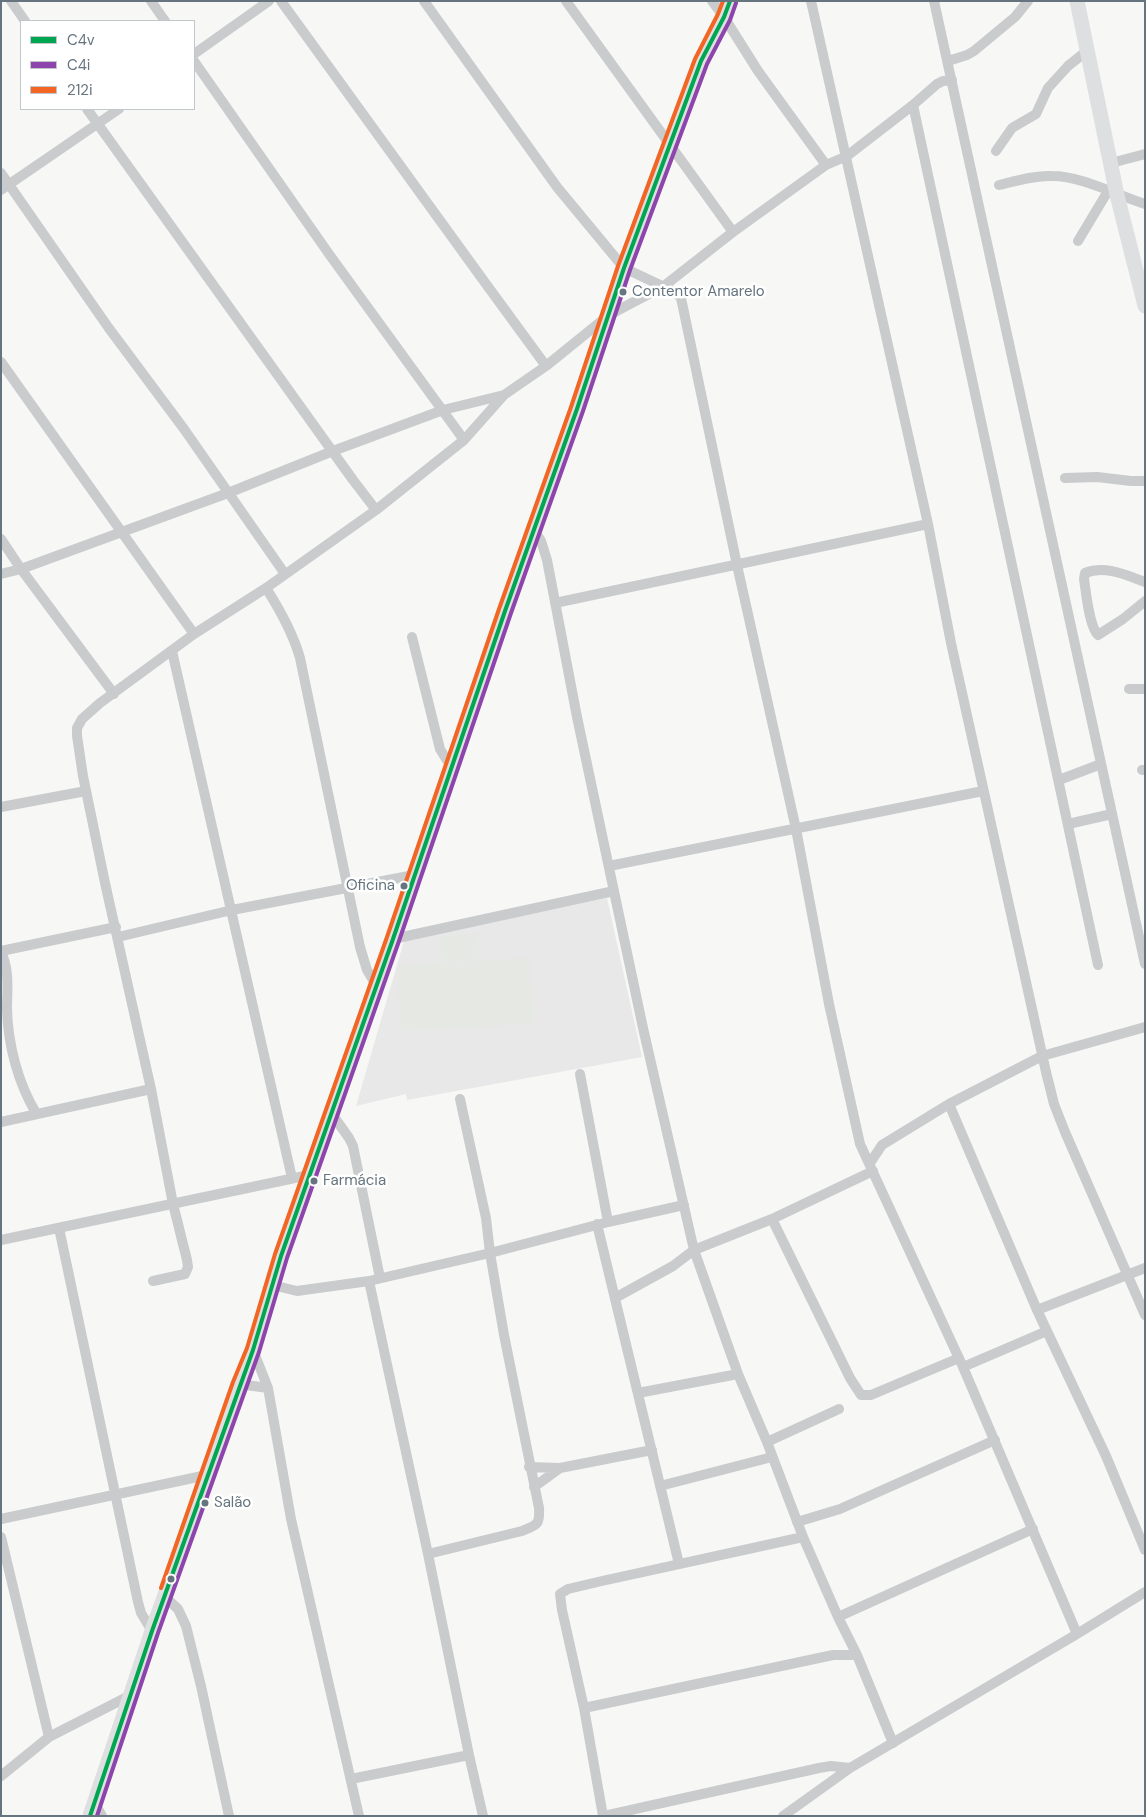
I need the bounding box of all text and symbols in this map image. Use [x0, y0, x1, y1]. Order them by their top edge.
legend [20, 20, 195, 110]
text: C4v [67, 30, 95, 50]
text: C4i [67, 55, 90, 75]
text: 212i [67, 80, 93, 100]
place label: Contentor Amarelo [632, 283, 765, 301]
marker: Contentor Amarelo [618, 287, 628, 297]
place label: Oficina [346, 877, 395, 895]
marker: Oficina [399, 881, 409, 891]
place label: Farmácia [323, 1172, 386, 1190]
marker: Farmácia [309, 1176, 319, 1186]
place label: Salão [214, 1494, 251, 1512]
marker: Salão [200, 1498, 210, 1508]
unlabelled marker [166, 1574, 176, 1584]

